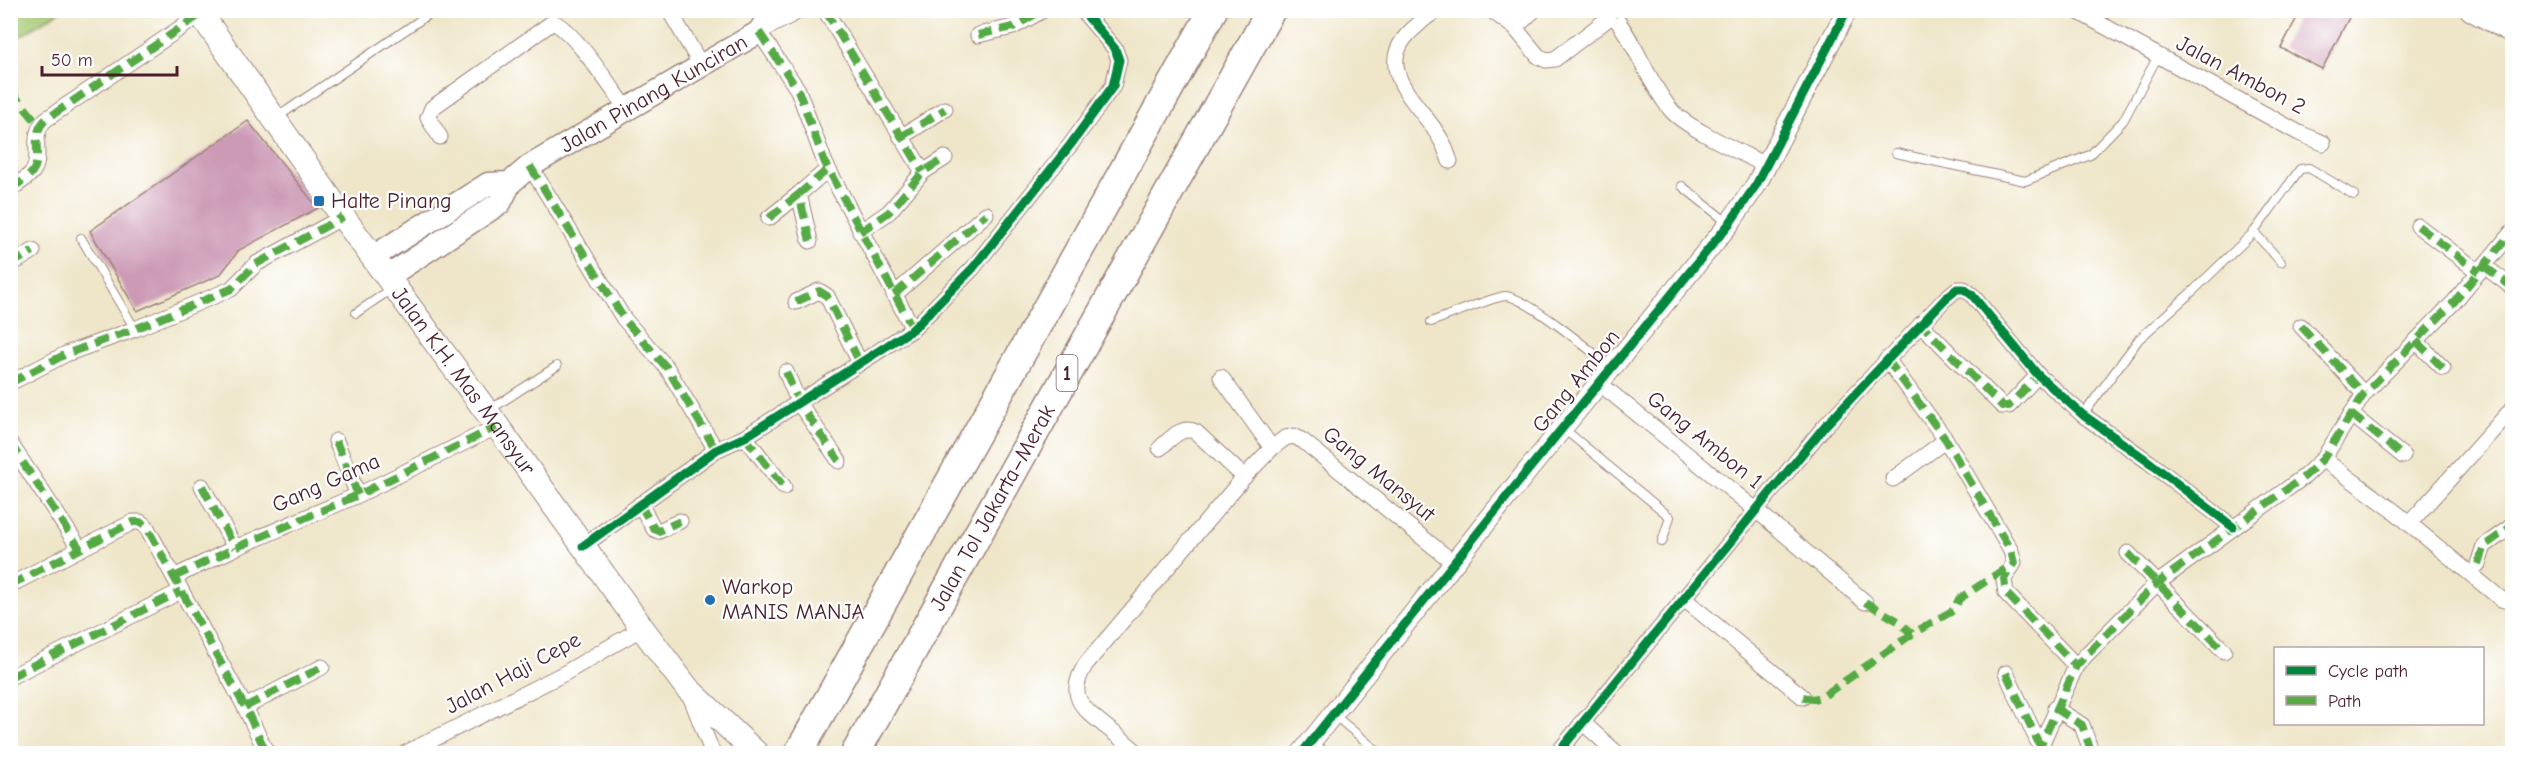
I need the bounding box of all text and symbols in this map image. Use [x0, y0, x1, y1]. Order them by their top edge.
street label: Jalan Pinang Kunciran [555, 29, 752, 158]
street label: Jalan Ambon 2 [2172, 30, 2310, 120]
scale bar [42, 39, 177, 77]
text: 50 m [51, 50, 93, 71]
place label: Halte Pinang [331, 188, 452, 214]
marker: Halte Pinang [312, 194, 326, 208]
street label: Jalan K.H. Mas Mansyur [386, 282, 541, 480]
street label: Gang Ambon [1527, 324, 1625, 438]
road number: 1 [1056, 355, 1078, 391]
street label: Gang Ambon 1 [1642, 386, 1768, 494]
street label: Jalan Tol Jakarta–Merak [925, 400, 1061, 616]
street label: Gang Mansyut [1318, 421, 1441, 528]
street label: Gang Gama [268, 448, 384, 518]
place label: Warkop MANIS MANJA [722, 574, 865, 625]
marker: Warkop MANIS MANJA [703, 593, 717, 607]
street label: Jalan Haji Cepe [441, 627, 585, 719]
legend [2274, 647, 2484, 725]
text: Cycle path [2328, 661, 2408, 682]
text: Path [2328, 691, 2361, 712]

